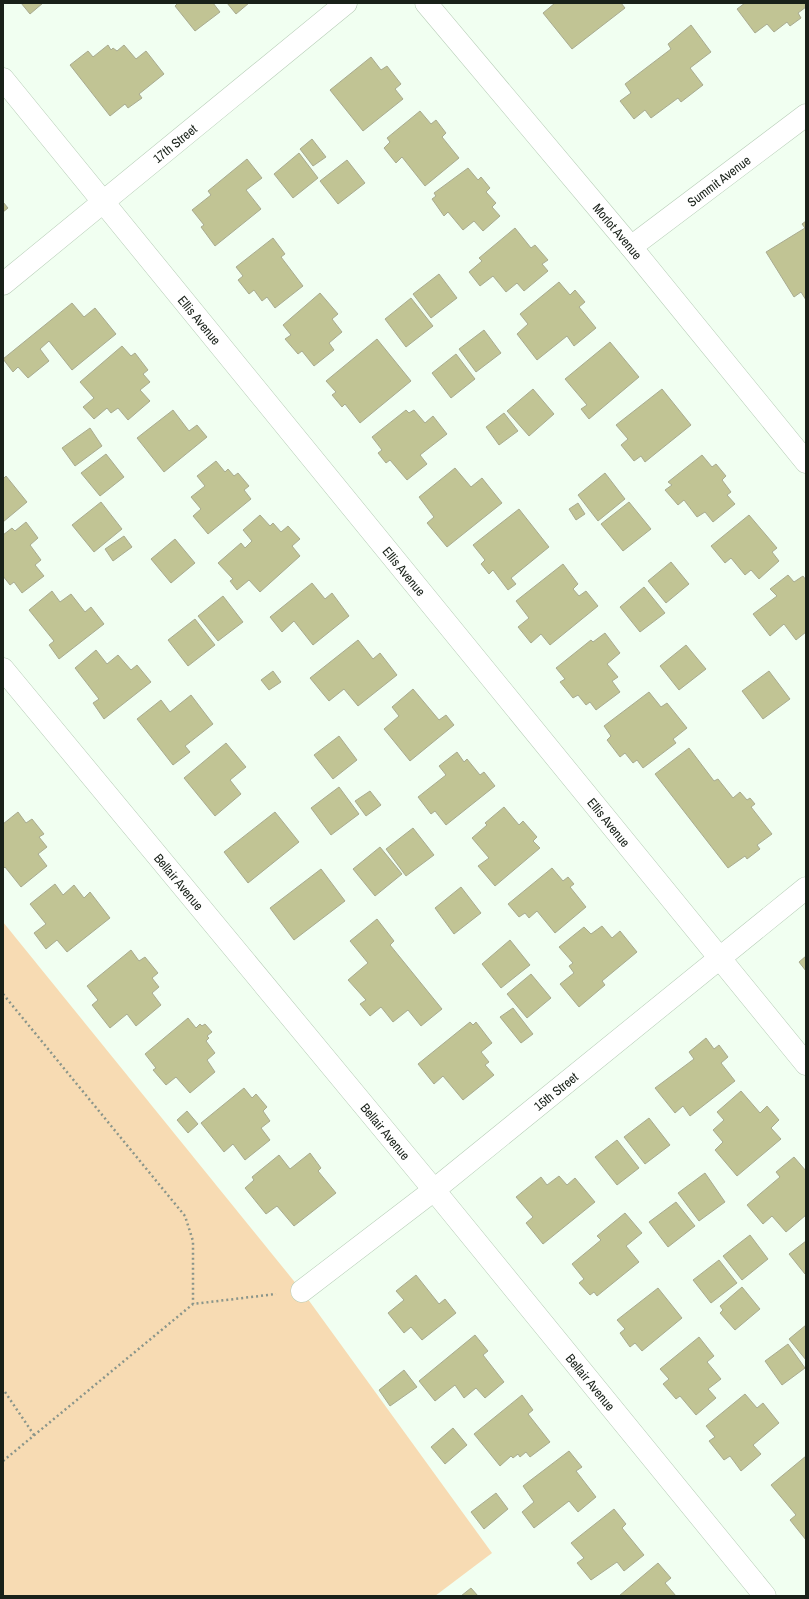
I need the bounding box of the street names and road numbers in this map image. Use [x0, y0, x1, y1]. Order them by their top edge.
street label: 17th Street [149, 121, 201, 167]
street label: Summit Avenue [684, 152, 754, 211]
street label: Morlot Avenue [589, 200, 646, 263]
street label: Ellis Avenue [174, 292, 224, 348]
street label: Ellis Avenue [379, 543, 429, 600]
street label: Ellis Avenue [583, 795, 634, 851]
street label: Bellair Avenue [150, 850, 207, 914]
street label: 15th Street [530, 1068, 582, 1115]
street label: Bellair Avenue [357, 1100, 414, 1164]
street label: Bellair Avenue [562, 1350, 619, 1414]

